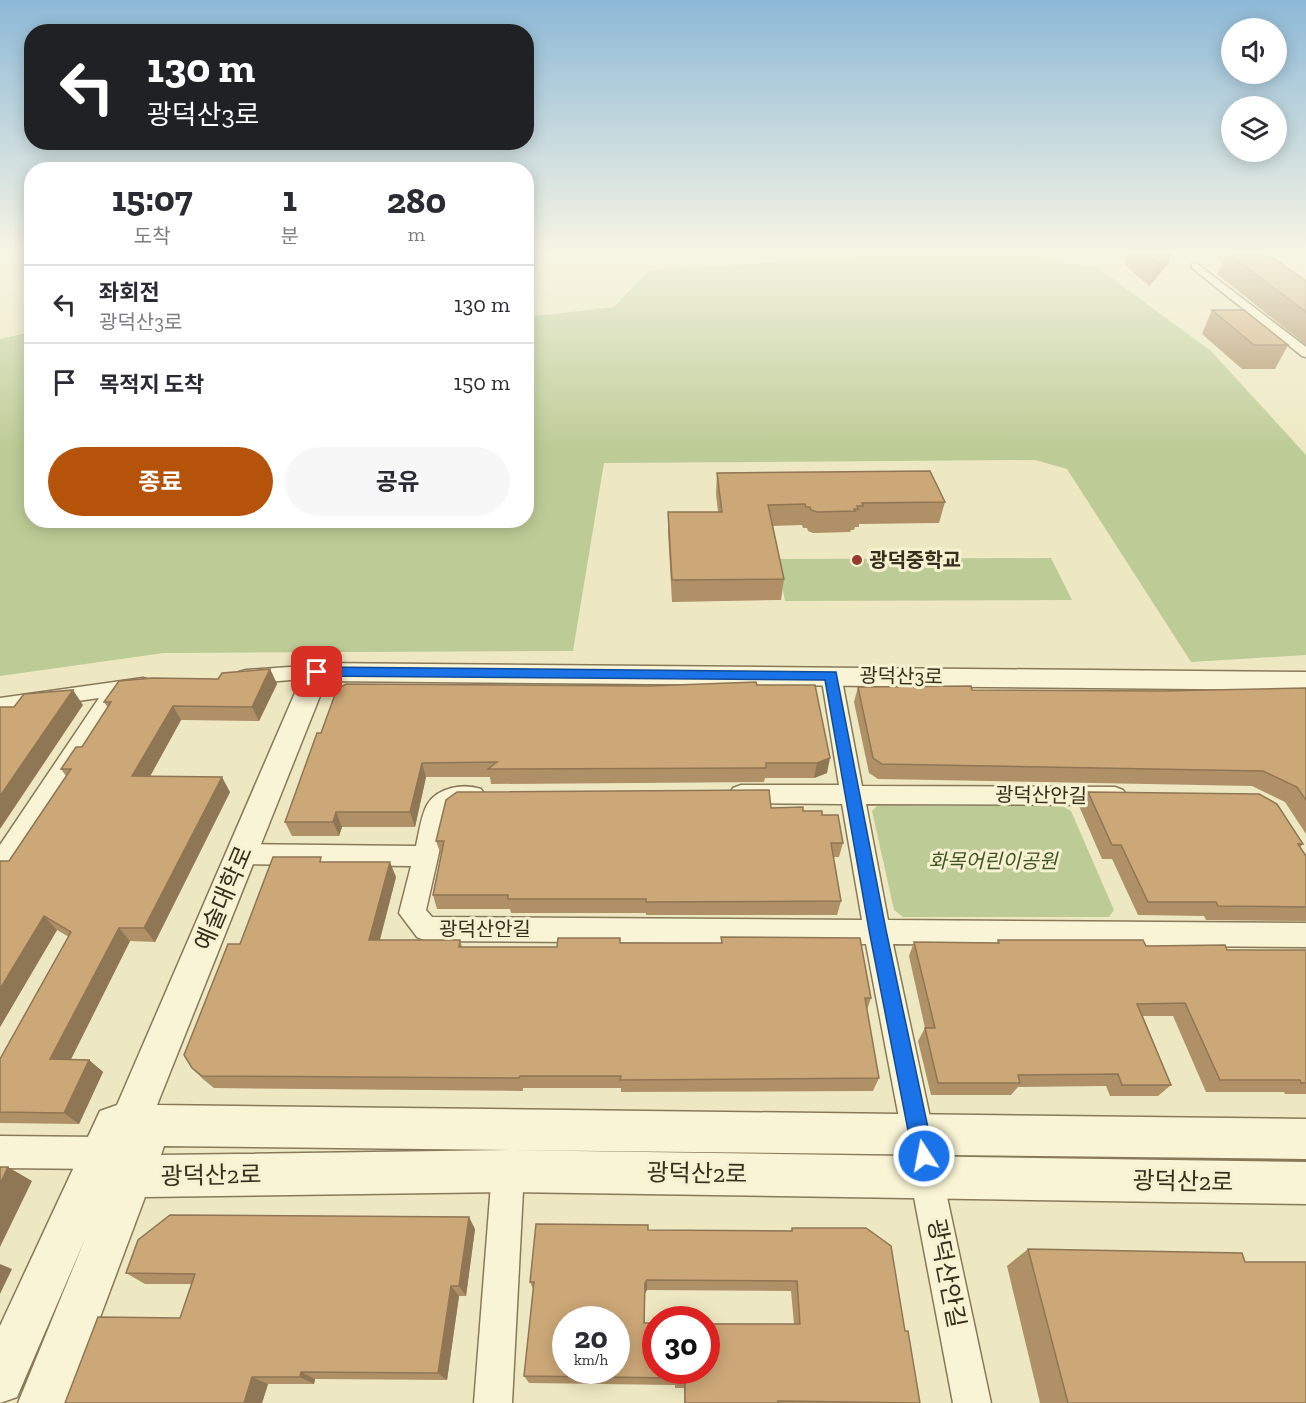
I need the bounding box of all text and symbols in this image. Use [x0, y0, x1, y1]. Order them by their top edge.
map controls [1221, 18, 1287, 162]
button: sound [1221, 18, 1287, 84]
text: 130 m [147, 42, 255, 93]
icon: left [48, 48, 126, 126]
button: layers [1221, 96, 1287, 162]
text: 광덕산3로 [147, 99, 260, 131]
text: 15:07 [112, 177, 193, 220]
text: 1 [282, 177, 297, 220]
text: 280 [387, 179, 446, 222]
text: m [408, 222, 425, 246]
text: 도착 [134, 224, 171, 248]
text: 분 [280, 224, 299, 248]
text: 좌회전 [99, 279, 160, 306]
icon: left [48, 288, 81, 321]
text: 130 m [454, 291, 510, 318]
text: 광덕산3로 [99, 310, 182, 334]
icon: arrive [48, 366, 81, 399]
text: 150 m [454, 369, 510, 396]
text: 목적지 도착 [99, 371, 204, 398]
button: 종료 [48, 447, 273, 516]
button: 공유 [285, 447, 510, 516]
place label: 광덕중학교 [869, 548, 961, 572]
marker: 광덕중학교 [850, 553, 864, 567]
pin [291, 646, 342, 697]
icon: arrive [300, 655, 333, 688]
street label: 광덕산3로 [859, 663, 943, 689]
street label: 광덕산안길 [995, 782, 1087, 808]
street label: 예술대학로 [188, 842, 258, 954]
park label: 화목어린이공원 [929, 849, 1059, 873]
street label: 광덕산안길 [439, 917, 531, 941]
position arrow [892, 1124, 956, 1188]
street label: 광덕산2로 [646, 1158, 748, 1188]
street label: 광덕산2로 [160, 1160, 262, 1190]
street label: 광덕산2로 [1132, 1166, 1234, 1196]
street label: 광덕산안길 [922, 1216, 972, 1330]
speed limit sign: 30 [642, 1306, 720, 1384]
text: 20 [574, 1320, 608, 1356]
text: km/h [574, 1351, 608, 1369]

